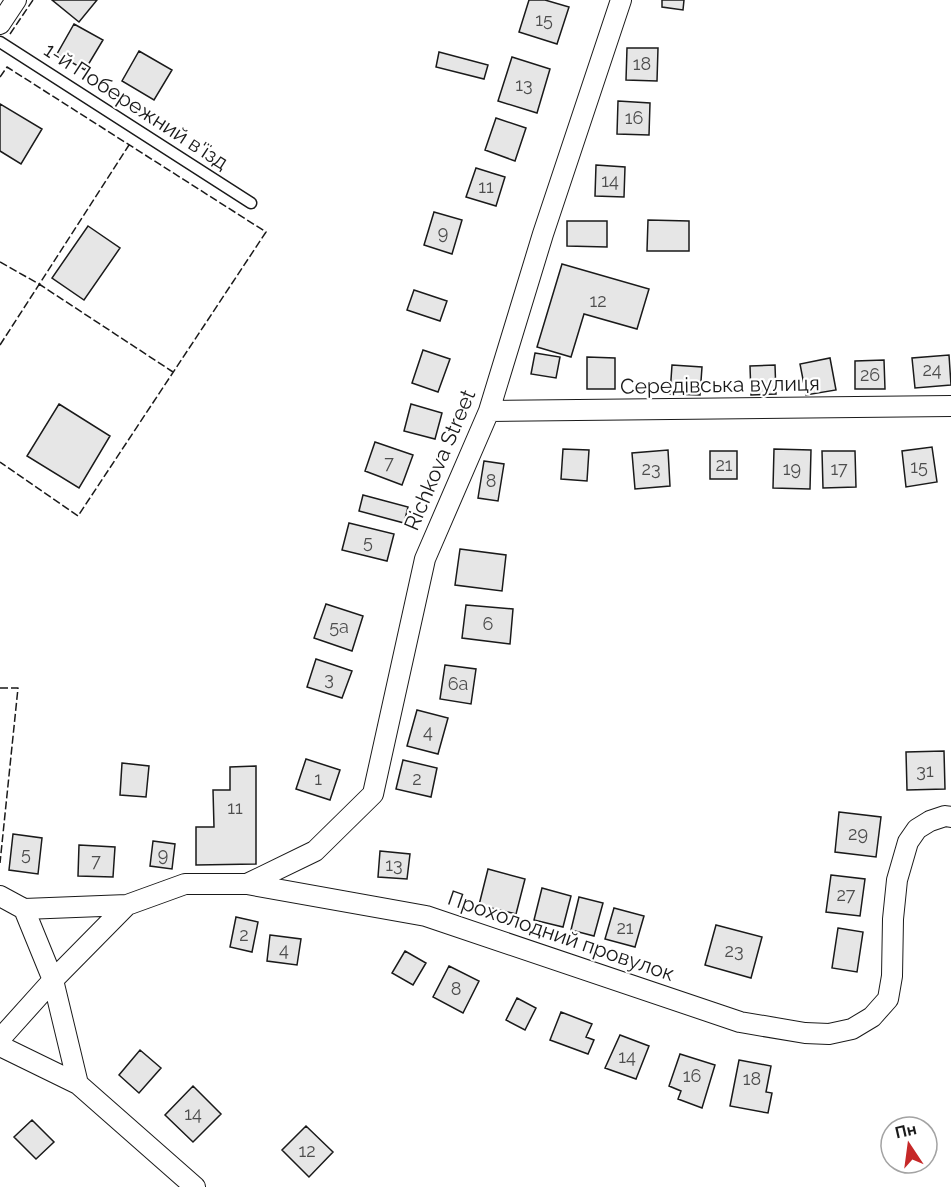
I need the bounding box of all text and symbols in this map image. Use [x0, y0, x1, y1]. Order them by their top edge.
house number: 15 [535, 9, 553, 30]
street label: 1-й Побережний в'їзд [40, 37, 233, 174]
house number: 18 [633, 53, 651, 74]
house number: 13 [515, 74, 533, 95]
house number: 16 [625, 107, 643, 128]
house number: 14 [601, 170, 619, 191]
house number: 11 [478, 176, 494, 197]
house number: 9 [438, 222, 448, 243]
house number: 12 [589, 290, 607, 311]
house number: 24 [922, 359, 942, 380]
house number: 26 [860, 364, 880, 385]
street label: Середівська вулиця [620, 370, 820, 399]
street label: Richkova Street [399, 386, 480, 534]
house number: 7 [384, 452, 394, 473]
house number: 21 [715, 454, 733, 475]
house number: 15 [910, 456, 928, 477]
house number: 23 [642, 458, 661, 479]
house number: 19 [783, 458, 801, 479]
house number: 17 [830, 458, 848, 479]
house number: 8 [486, 470, 496, 491]
house number: 5 [363, 531, 373, 552]
house number: 6 [483, 613, 494, 634]
house number: 5а [329, 616, 349, 637]
house number: 3 [324, 668, 334, 689]
house number: 6а [448, 673, 468, 694]
house number: 4 [423, 721, 433, 742]
house number: 31 [916, 760, 934, 781]
house number: 1 [314, 768, 322, 789]
house number: 2 [412, 768, 422, 789]
house number: 11 [227, 797, 243, 818]
house number: 29 [848, 823, 868, 844]
house number: 5 [21, 843, 31, 864]
house number: 9 [158, 844, 168, 865]
house number: 7 [91, 850, 101, 871]
house number: 13 [385, 854, 403, 875]
house number: 27 [836, 884, 856, 905]
street label: Прохолодний провулок [445, 885, 678, 986]
house number: 21 [616, 917, 634, 938]
house number: 2 [239, 924, 249, 945]
house number: 4 [279, 939, 289, 960]
house number: 23 [725, 940, 744, 961]
house number: 8 [451, 978, 461, 999]
house number: 14 [618, 1046, 636, 1067]
house number: 16 [683, 1065, 701, 1086]
house number: 18 [743, 1068, 761, 1089]
house number: 14 [184, 1103, 202, 1124]
north arrow [879, 1115, 939, 1175]
text: Пн [893, 1119, 918, 1143]
house number: 12 [298, 1140, 316, 1161]

